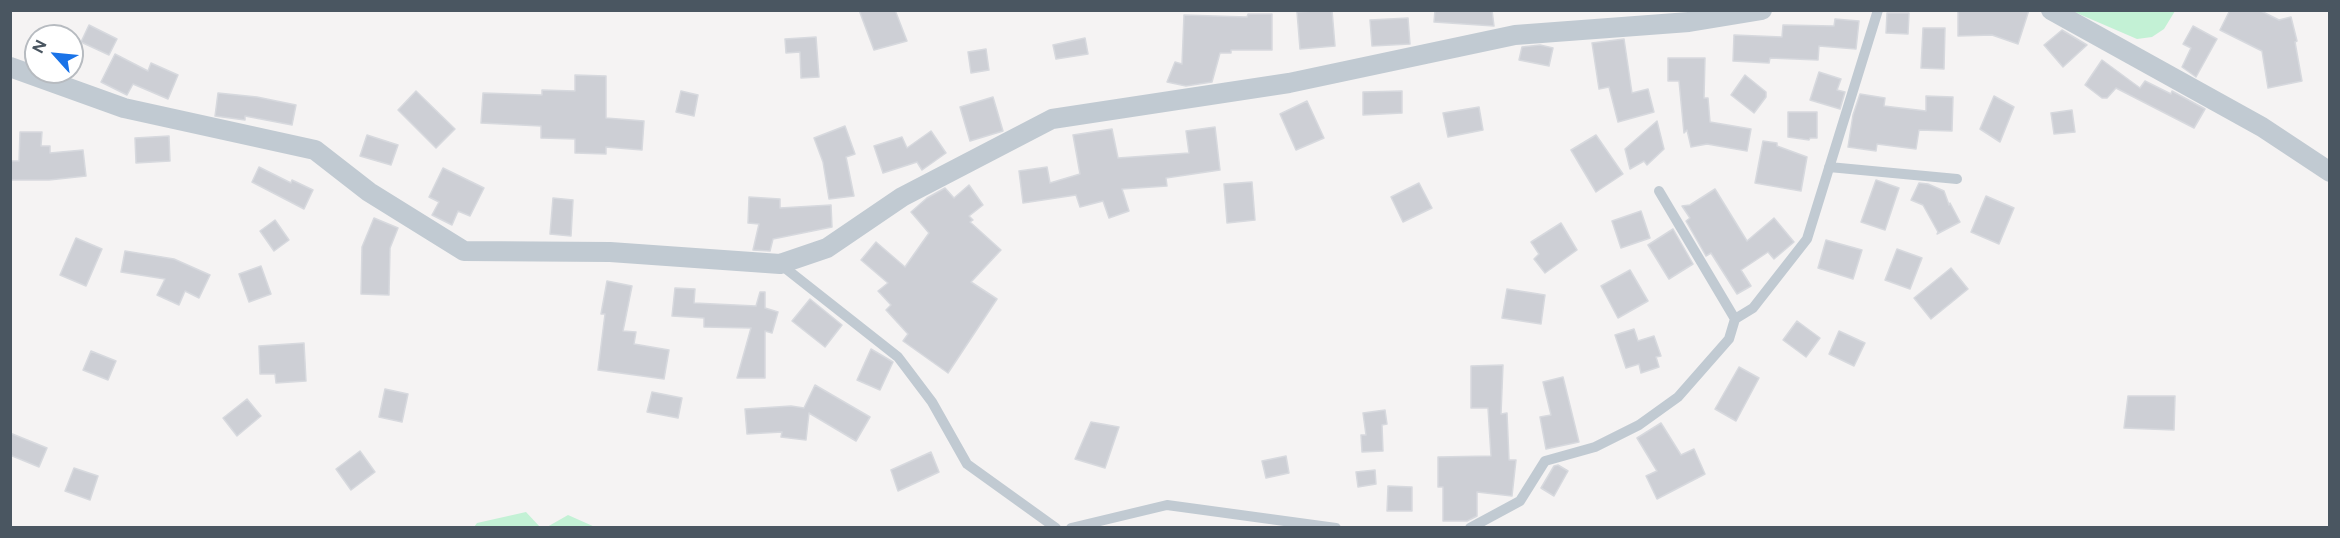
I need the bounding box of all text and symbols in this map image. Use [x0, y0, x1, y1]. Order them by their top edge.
north arrow [24, 24, 84, 84]
text: N [28, 37, 51, 56]

